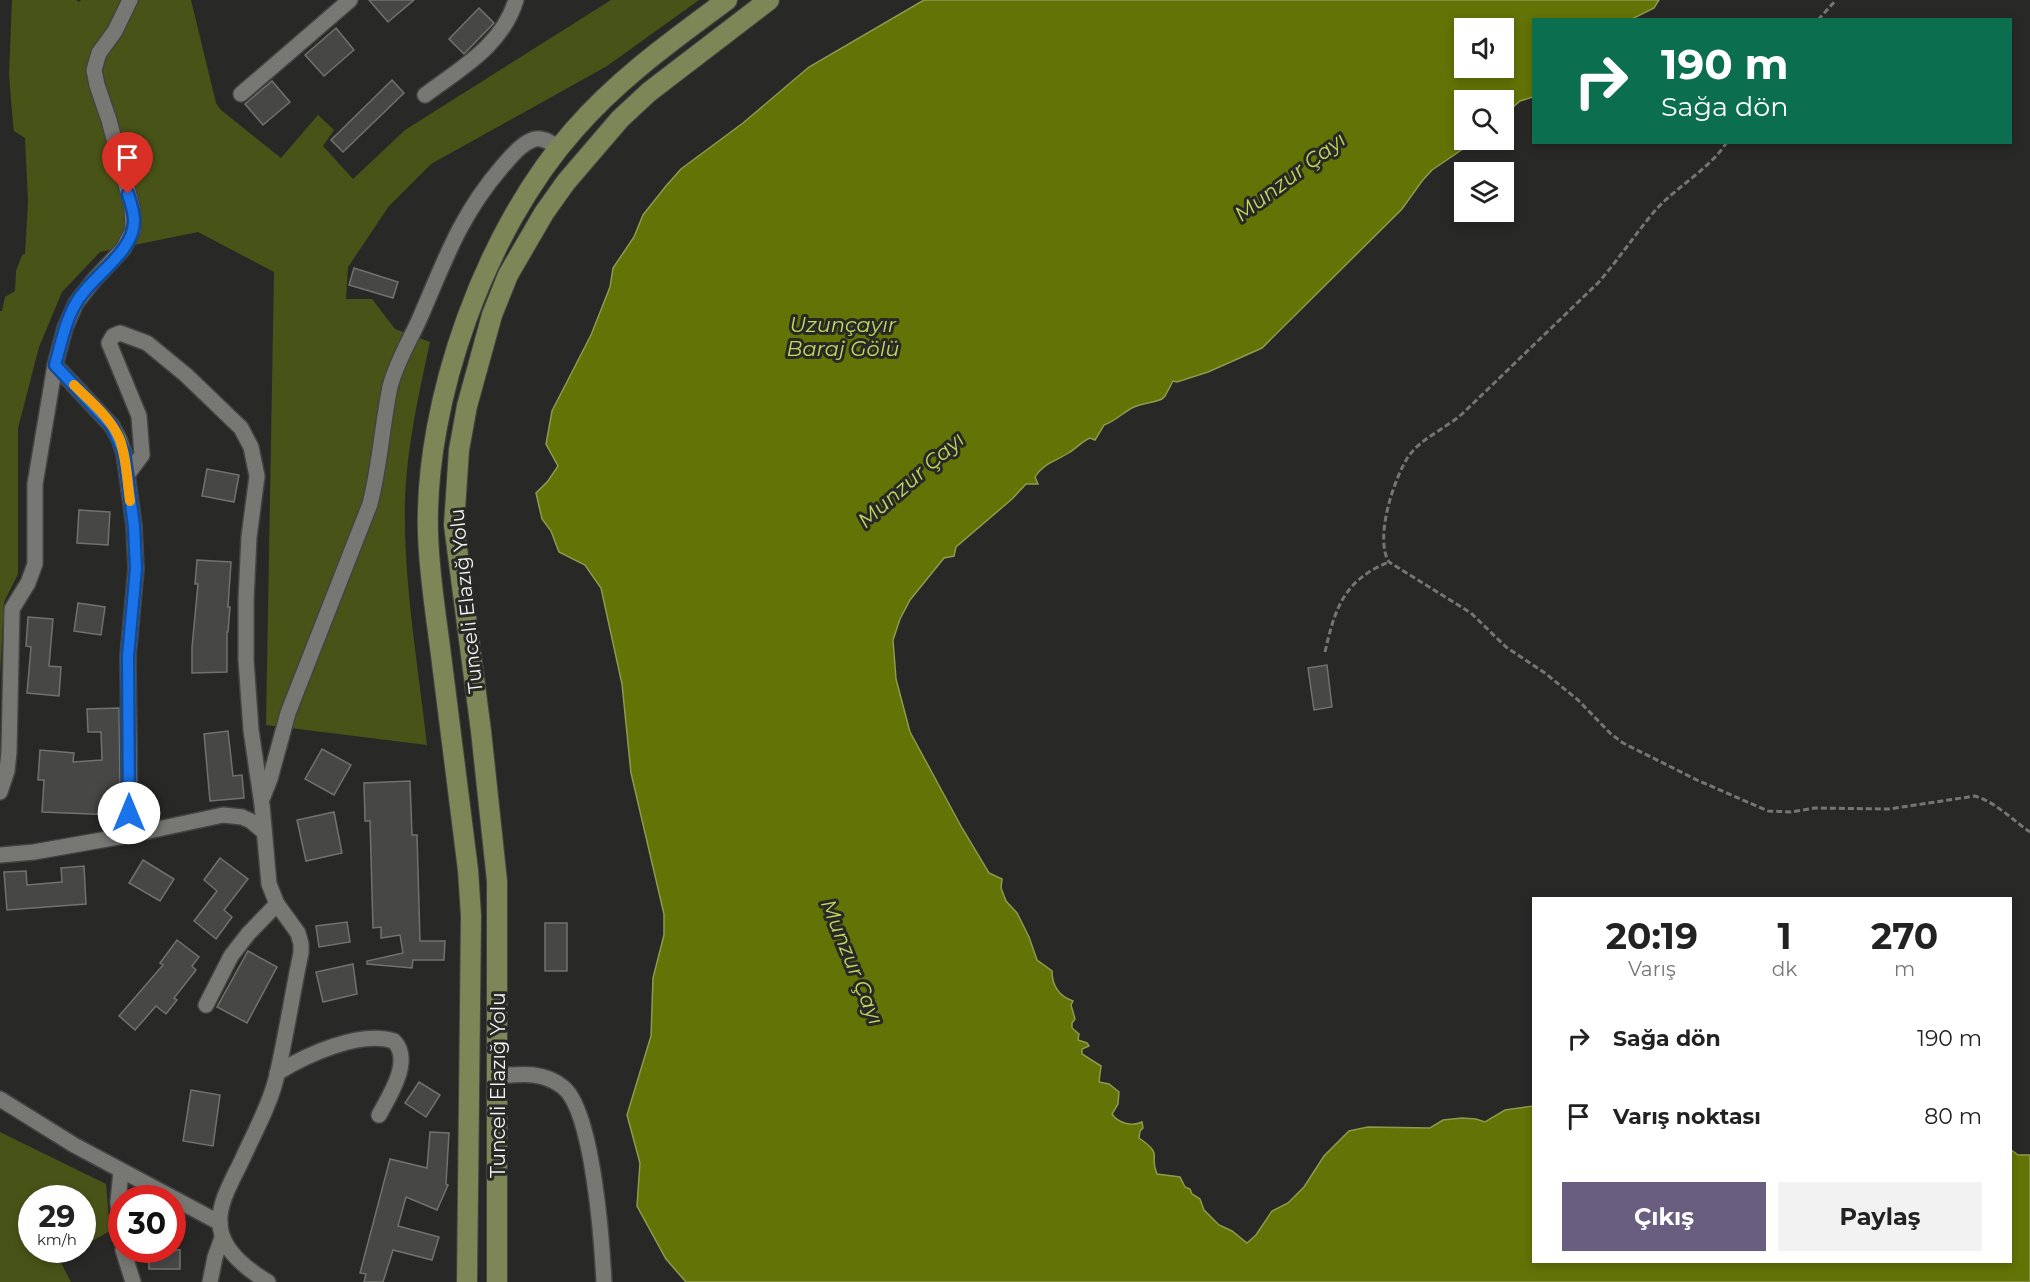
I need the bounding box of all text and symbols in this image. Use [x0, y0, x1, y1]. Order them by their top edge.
map controls [1454, 18, 1514, 222]
button: sound [1454, 18, 1514, 78]
text: 190 m [1661, 38, 1789, 90]
icon: right [1562, 42, 1640, 120]
button: search [1454, 90, 1514, 150]
text: Sağa dön [1661, 90, 1789, 123]
water label: Munzur Çayı [1229, 127, 1350, 227]
pin [102, 132, 153, 194]
icon: arrive [111, 141, 144, 174]
button: layers [1454, 162, 1514, 222]
water label: Uzunçayır Baraj Gölü [787, 312, 899, 361]
water label: Munzur Çayı [852, 427, 969, 533]
street label: Tunceli Elazığ Yolu [444, 508, 488, 694]
position arrow [97, 781, 161, 845]
water label: Munzur Çayı [816, 896, 889, 1028]
text: 20:19 [1606, 914, 1698, 958]
text: 1 [1777, 914, 1792, 958]
text: 270 [1871, 914, 1938, 958]
text: Varış [1628, 957, 1676, 981]
text: dk [1772, 957, 1797, 981]
text: m [1894, 957, 1915, 981]
street label: Tunceli Elazığ Yolu [486, 992, 510, 1178]
icon: right [1562, 1022, 1595, 1055]
text: Sağa dön [1613, 1025, 1721, 1052]
text: 190 m [1917, 1025, 1982, 1052]
icon: arrive [1562, 1100, 1595, 1133]
text: Varış noktası [1613, 1103, 1761, 1130]
text: 80 m [1924, 1103, 1982, 1130]
button: Çıkış [1562, 1182, 1766, 1251]
button: Paylaş [1778, 1182, 1982, 1251]
speed limit sign: 30 [108, 1185, 186, 1263]
text: 29 [39, 1198, 75, 1235]
text: km/h [37, 1230, 77, 1249]

